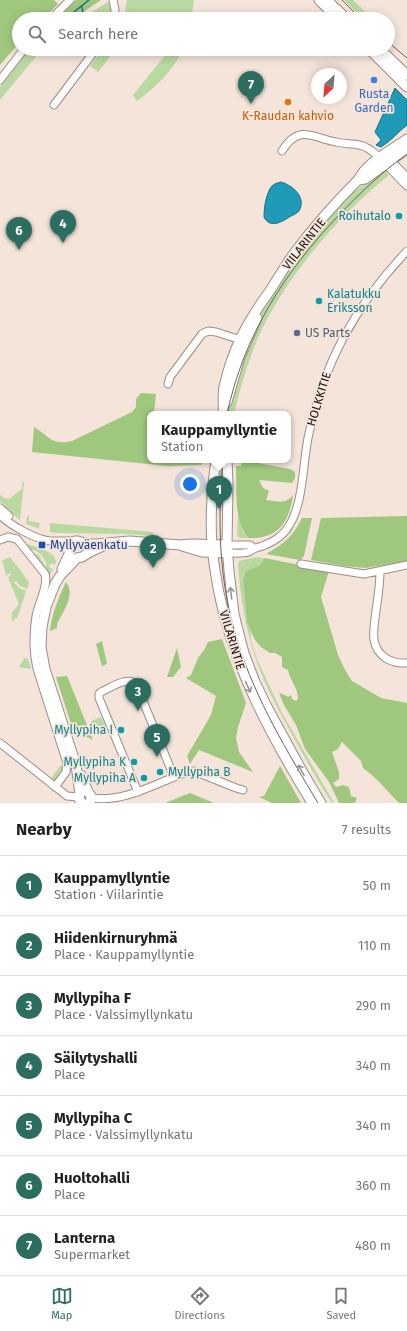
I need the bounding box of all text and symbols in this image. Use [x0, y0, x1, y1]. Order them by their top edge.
search box [12, 12, 395, 56]
icon: search [26, 23, 48, 45]
text: Search here [58, 25, 138, 43]
north arrow [311, 68, 347, 104]
pin: 7 [238, 71, 264, 104]
marker: Rusta Garden [369, 75, 379, 85]
place label: Rusta Garden [354, 87, 394, 115]
marker: K-Raudan kahvio [283, 97, 293, 107]
place label: K-Raudan kahvio [242, 109, 334, 123]
place label: Roihutalo [338, 209, 391, 223]
pin: 4 [50, 210, 76, 243]
marker: Roihutalo [394, 211, 404, 221]
street label: VIILARINTIE [279, 215, 329, 273]
pin: 6 [6, 217, 32, 250]
place label: Kalatukku Eriksson [327, 287, 381, 315]
marker: Kalatukku Eriksson [314, 296, 324, 306]
place label: US Parts [305, 326, 350, 340]
marker: US Parts [292, 328, 302, 338]
street label: HOLKKITIE [304, 370, 334, 428]
popup [147, 411, 291, 463]
text: Kauppamyllyntie [161, 421, 277, 439]
text: Station [161, 439, 203, 454]
your location [180, 474, 200, 494]
pin: 1 [206, 476, 232, 509]
pin: 2 [140, 535, 166, 568]
place label: Myllyväenkatu [50, 538, 128, 552]
marker: Myllyväenkatu [37, 540, 47, 550]
one-way arrow [227, 587, 235, 600]
street label: VIILARINTIE [216, 608, 248, 672]
pin: 3 [125, 678, 151, 711]
one-way arrow [245, 680, 253, 692]
place label: Myllypiha I [54, 723, 113, 737]
pin: 5 [144, 724, 170, 757]
marker: Myllypiha I [116, 725, 126, 735]
place label: Myllypiha K [64, 755, 127, 769]
marker: Myllypiha K [129, 757, 139, 767]
one-way arrow [297, 764, 305, 776]
place label: Myllypiha B [168, 765, 231, 779]
marker: Myllypiha B [155, 767, 165, 777]
place label: Myllypiha A [74, 771, 136, 785]
marker: Myllypiha A [139, 773, 149, 783]
text: Nearby [16, 819, 71, 840]
text: 7 results [342, 822, 391, 837]
text: Kauppamyllyntie [54, 869, 170, 887]
text: 1 [26, 878, 32, 893]
text: 50 m [363, 878, 391, 893]
text: Station · Viilarintie [54, 887, 163, 902]
text: Hiidenkirnuryhmä [54, 929, 177, 947]
text: 2 [26, 938, 32, 953]
text: 110 m [358, 938, 391, 953]
text: Place · Kauppamyllyntie [54, 947, 194, 962]
text: Myllypiha F [54, 989, 131, 1007]
text: 3 [26, 998, 32, 1013]
text: 290 m [356, 998, 391, 1013]
text: Place · Valssimyllynkatu [54, 1007, 193, 1022]
text: Säilytyshalli [54, 1049, 138, 1067]
text: 4 [25, 1058, 33, 1073]
text: 340 m [356, 1058, 391, 1073]
text: Place [54, 1067, 85, 1082]
text: Myllypiha C [54, 1109, 132, 1127]
text: 5 [26, 1118, 32, 1133]
text: 340 m [356, 1118, 391, 1133]
text: Place · Valssimyllynkatu [54, 1127, 193, 1142]
text: Huoltohalli [54, 1169, 130, 1187]
text: 6 [25, 1178, 33, 1193]
text: 360 m [356, 1178, 391, 1193]
text: Place [54, 1187, 85, 1202]
text: Lanterna [54, 1229, 115, 1247]
text: 7 [26, 1238, 32, 1253]
text: 480 m [355, 1238, 391, 1253]
text: Supermarket [54, 1247, 130, 1262]
tab: Map [51, 1285, 73, 1322]
tab: Directions [174, 1285, 225, 1322]
tab: Saved [326, 1285, 356, 1322]

